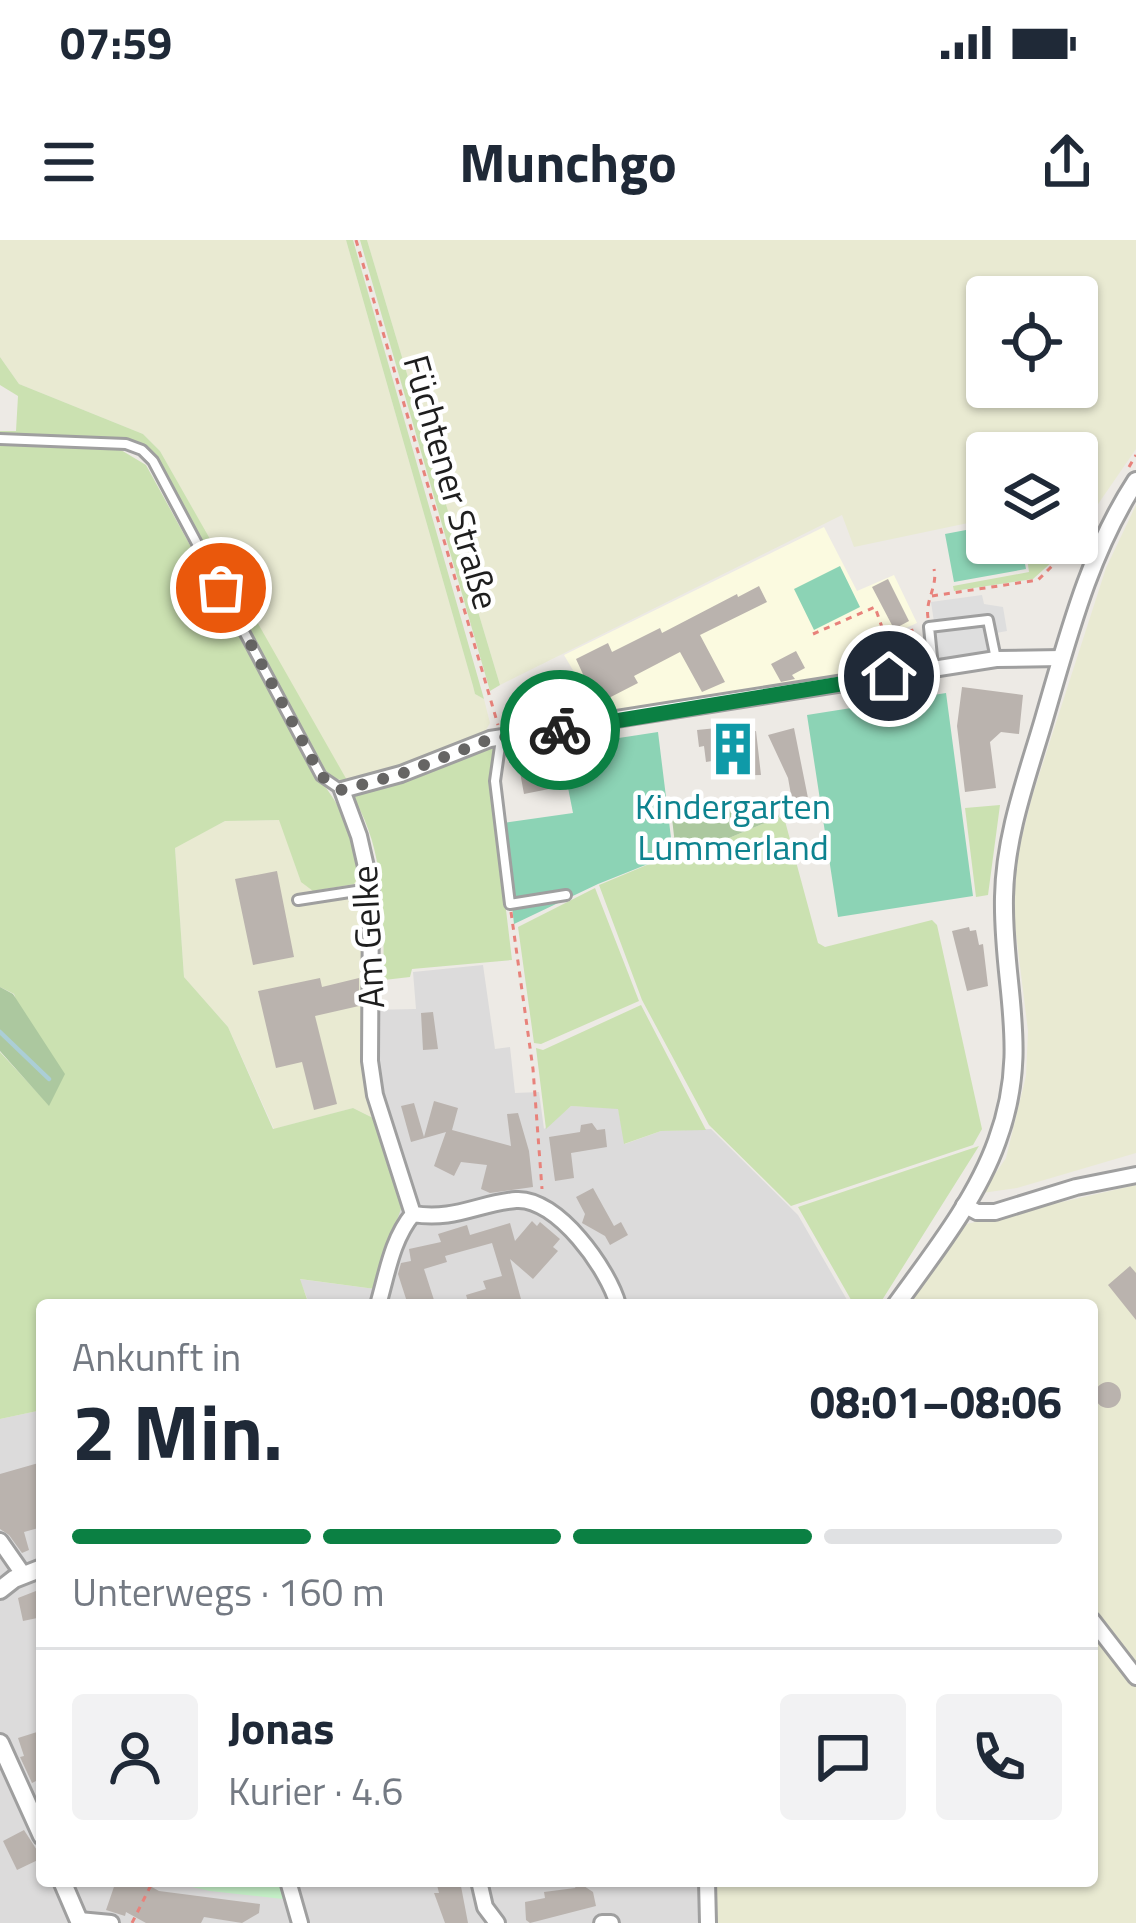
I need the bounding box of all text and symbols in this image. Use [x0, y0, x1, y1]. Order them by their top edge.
text: 07:59 [60, 8, 172, 76]
text: Munchgo [459, 121, 677, 203]
icon: menu [36, 129, 102, 195]
icon: share [1034, 129, 1100, 195]
map controls [966, 276, 1098, 564]
button: locate [966, 276, 1098, 408]
street label: Füchtener Straße [389, 348, 515, 616]
button: layers [966, 432, 1098, 564]
pin [170, 537, 272, 639]
icon: bag [188, 555, 254, 621]
pin [838, 625, 940, 727]
icon: home [856, 643, 922, 709]
courier [500, 670, 620, 790]
icon: bike [527, 697, 593, 763]
building icon: Kindergarten Lummerland [704, 720, 762, 778]
place label: Kindergarten Lummerland [635, 778, 831, 874]
street label: Am Gelke [336, 864, 398, 1010]
text: Ankunft in [72, 1327, 241, 1386]
text: 08:01–08:06 [810, 1367, 1062, 1435]
text: 2 Min. [72, 1372, 283, 1490]
text: Unterwegs · 160 m [72, 1562, 385, 1621]
text: Jonas [228, 1693, 334, 1761]
button: person [72, 1694, 198, 1820]
button: chat [780, 1694, 906, 1820]
button: phone [936, 1694, 1062, 1820]
text: Kurier · 4.6 [228, 1761, 403, 1820]

